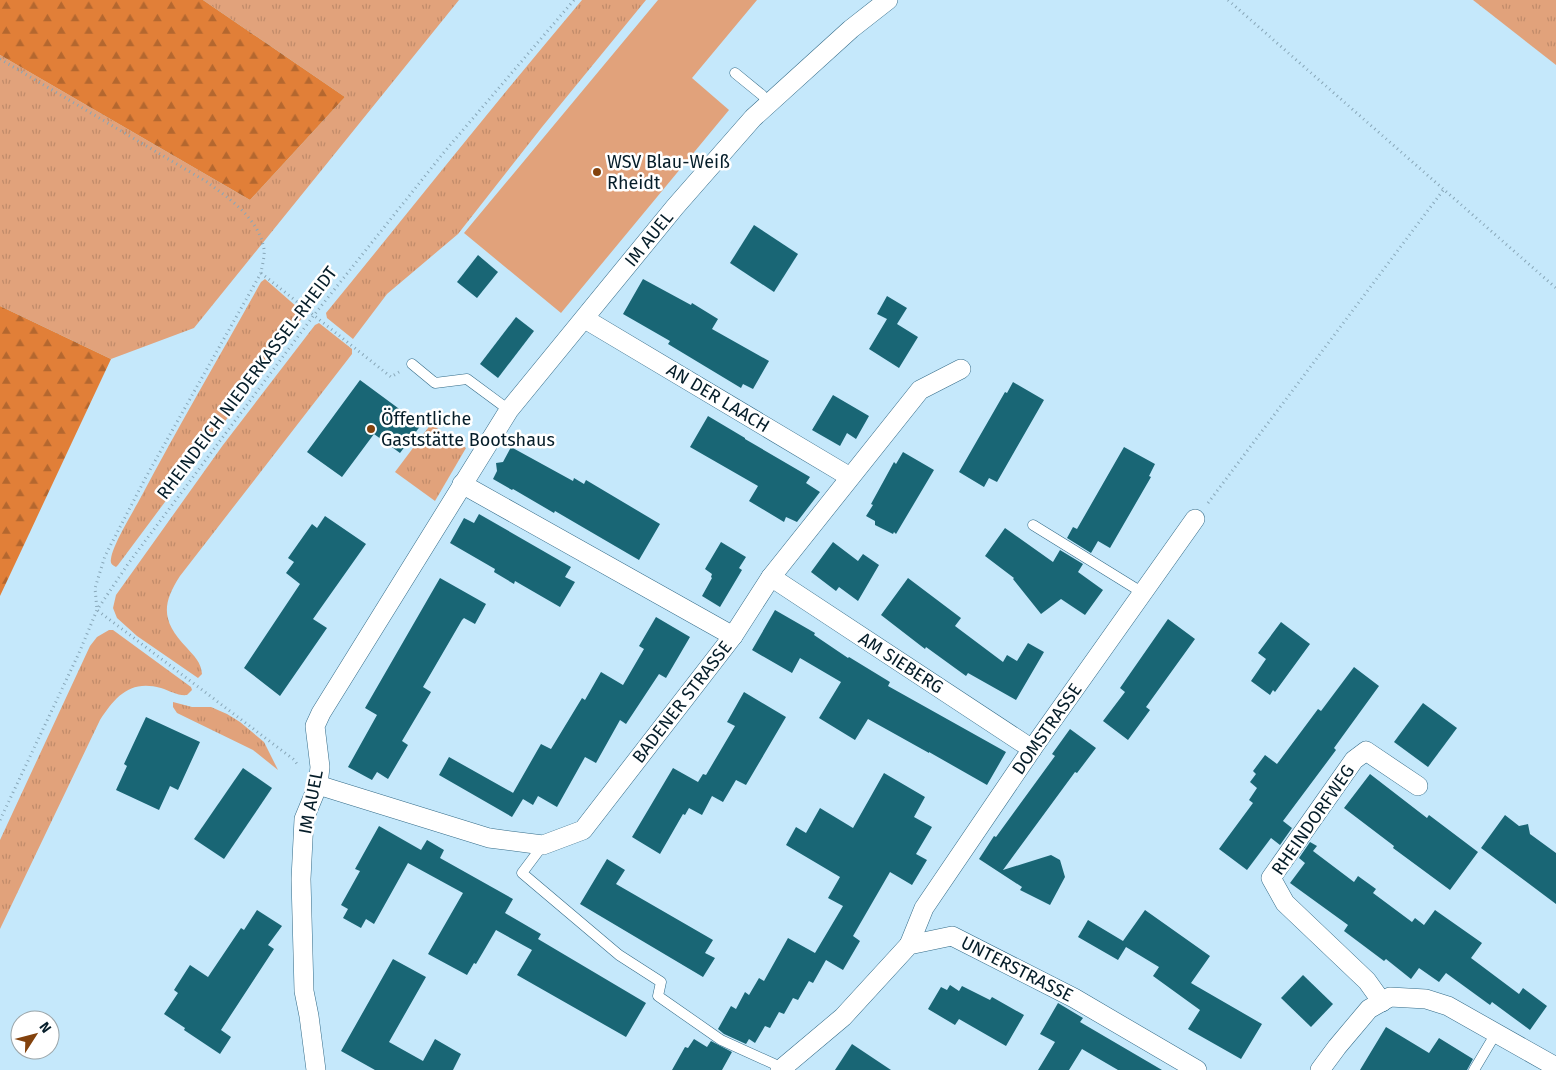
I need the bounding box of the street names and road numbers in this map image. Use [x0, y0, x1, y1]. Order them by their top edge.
street label: IM AUEL [620, 207, 678, 271]
street label: RHEINDEICH NIEDERKASSEL-RHEIDT [152, 262, 342, 504]
street label: AN DER LAACH [663, 359, 773, 437]
street label: AM SIEBERG [855, 627, 947, 699]
street label: BADENER STRASSE [627, 637, 737, 767]
street label: DOMSTRASSE [1007, 679, 1087, 779]
street label: RHEINDORFWEG [1267, 761, 1359, 879]
street label: IM AUEL [294, 768, 328, 836]
street label: UNTERSTRASSE [957, 931, 1077, 1007]

